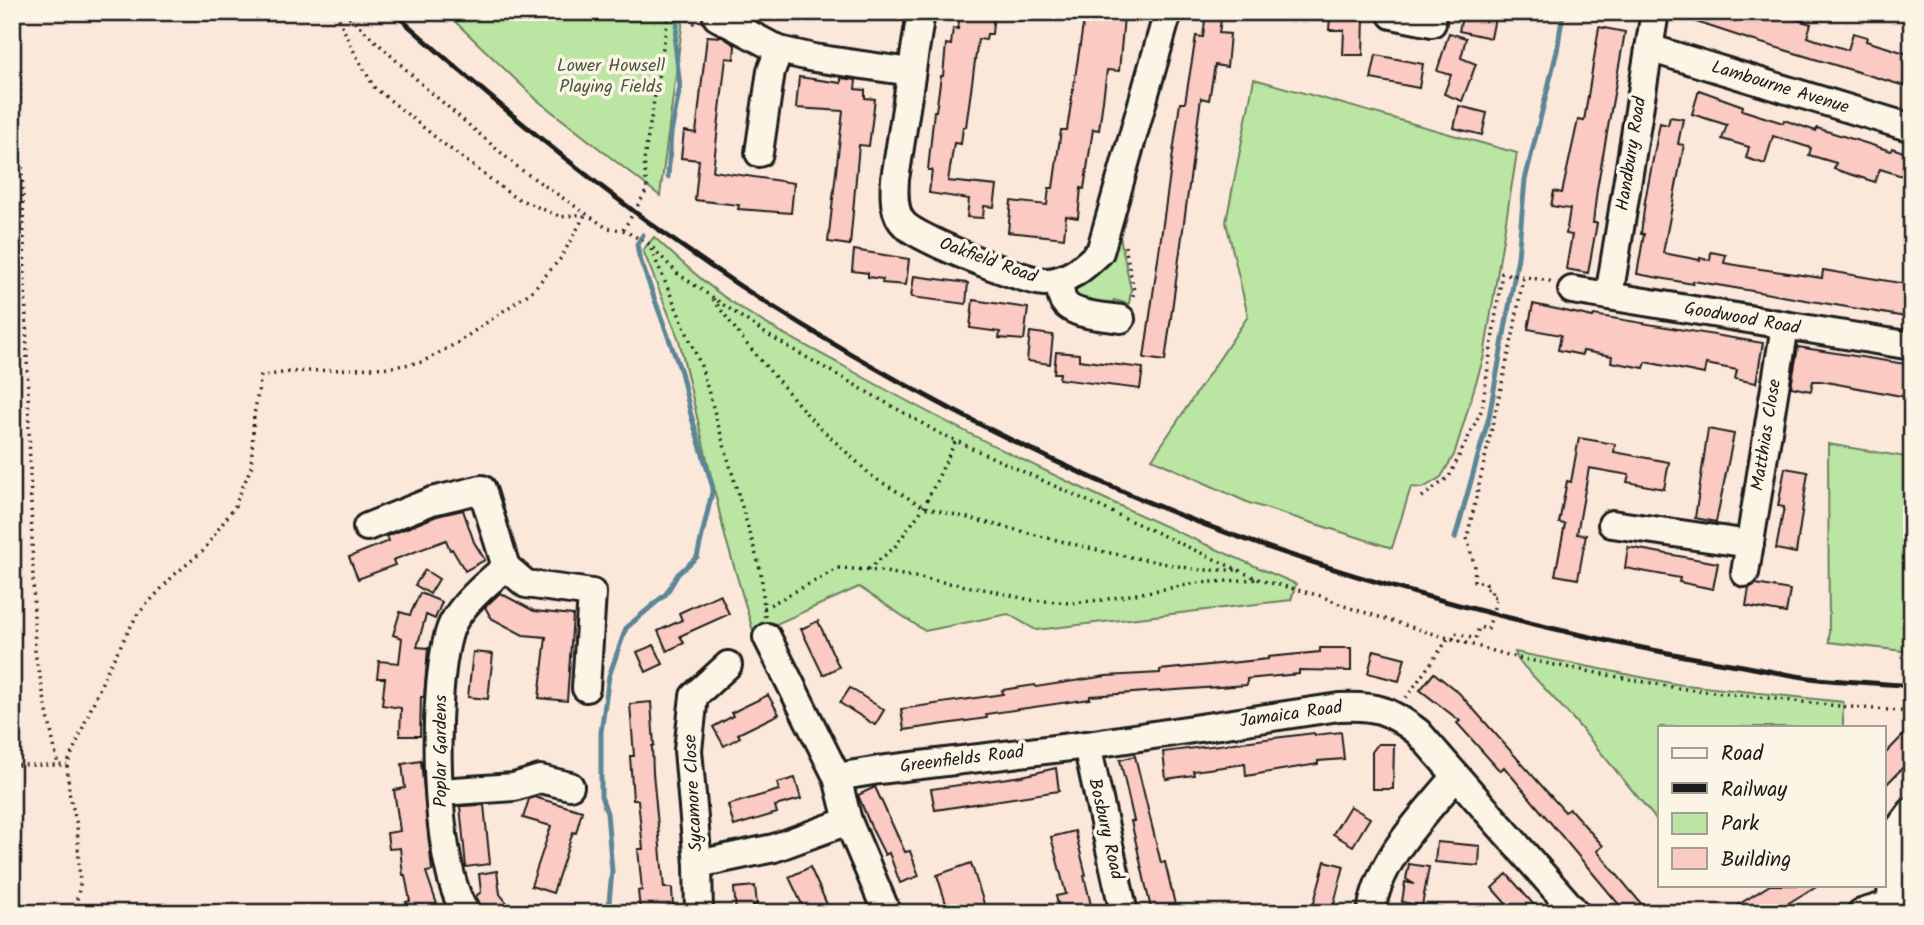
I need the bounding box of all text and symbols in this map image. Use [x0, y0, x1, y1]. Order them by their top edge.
park label: Lower Howsell Playing Fields [557, 52, 666, 102]
street label: Lambourne Avenue [1708, 53, 1852, 123]
street label: Handbury Road [1609, 94, 1655, 213]
street label: Oakfield Road [935, 230, 1042, 292]
street label: Goodwood Road [1682, 295, 1803, 344]
street label: Matthias Close [1744, 377, 1790, 493]
street label: Jamaica Road [1238, 693, 1345, 737]
street label: Poplar Gardens [427, 695, 456, 807]
legend [1658, 726, 1885, 886]
street label: Sycamore Close [676, 734, 712, 852]
street label: Greenfields Road [898, 738, 1027, 782]
text: Road [1721, 738, 1764, 771]
text: Railway [1721, 774, 1787, 807]
street label: Bosbury Road [1079, 776, 1131, 883]
text: Park [1721, 808, 1759, 841]
text: Building [1721, 844, 1791, 877]

